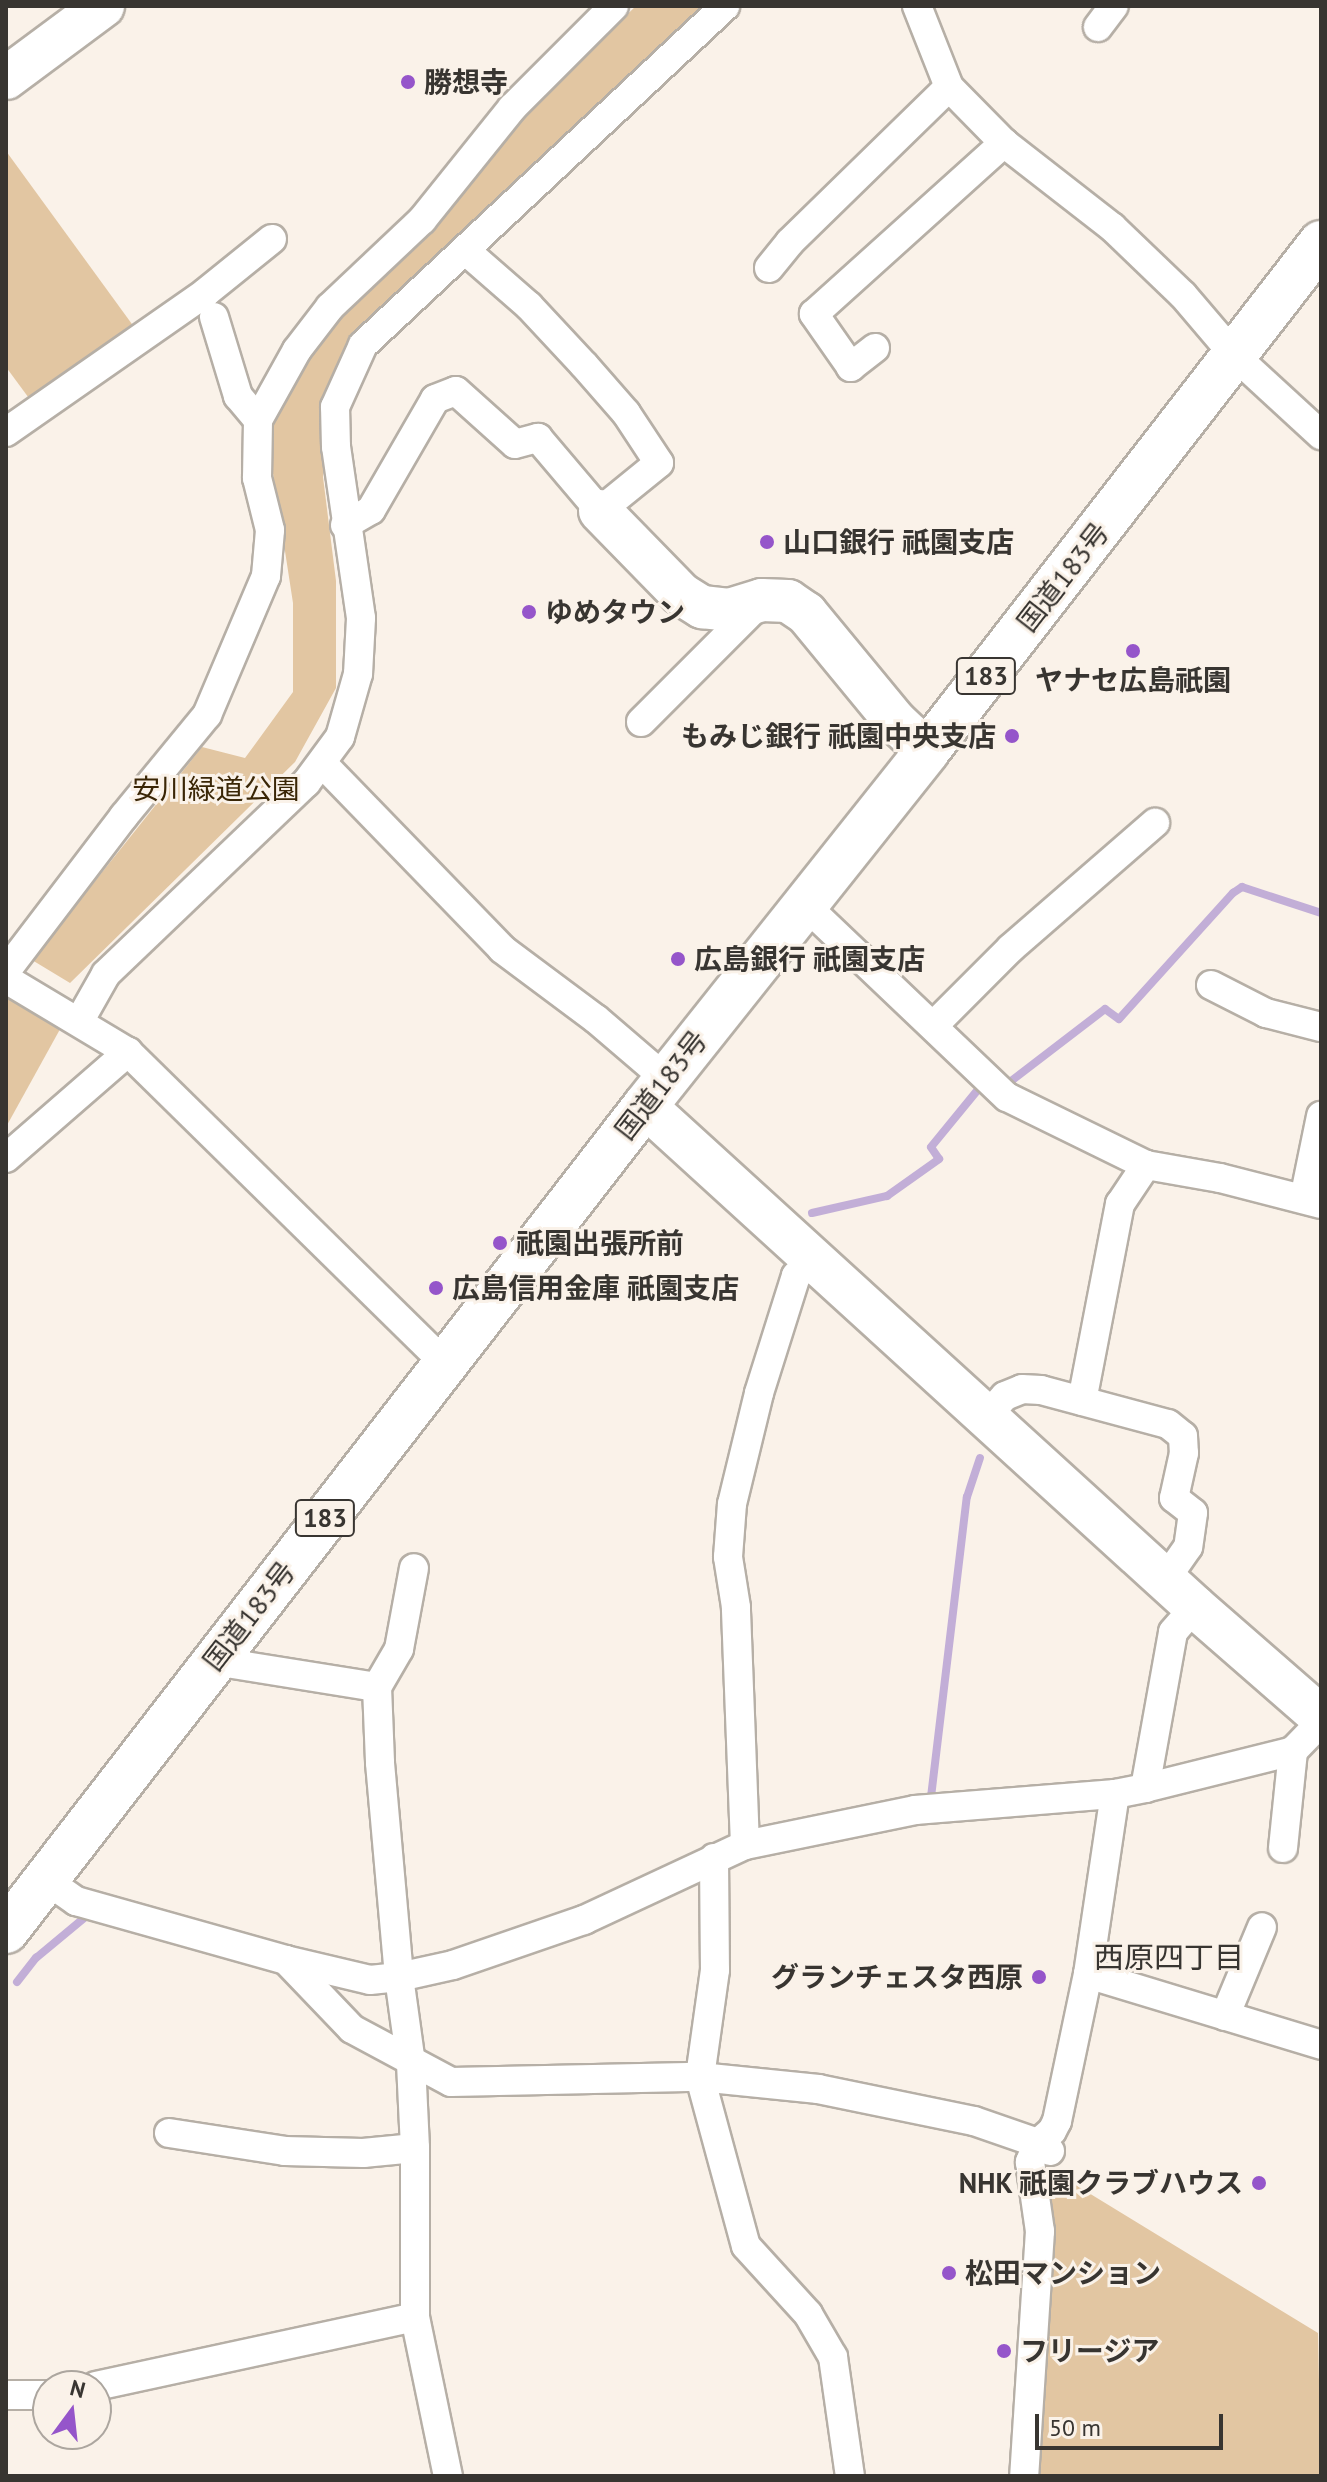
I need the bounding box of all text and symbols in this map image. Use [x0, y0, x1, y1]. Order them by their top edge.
place label: 勝想寺 [424, 65, 508, 99]
marker: 勝想寺 [399, 73, 417, 91]
street label: 国道183号 [1010, 516, 1116, 638]
place label: 山口銀行 祇園支店 [783, 525, 1014, 559]
marker: 山口銀行 祇園支店 [758, 533, 776, 551]
place label: ゆめタウン [545, 595, 685, 629]
marker: ゆめタウン [520, 603, 538, 621]
marker: ヤナセ広島祇園 [1124, 642, 1142, 660]
road number: 183 [954, 654, 1018, 698]
place label: ヤナセ広島祇園 [1035, 663, 1231, 697]
place label: もみじ銀行 祇園中央支店 [681, 719, 996, 753]
marker: もみじ銀行 祇園中央支店 [1003, 727, 1021, 745]
park label: 安川緑道公園 [132, 772, 300, 806]
place label: 広島銀行 祇園支店 [694, 942, 925, 976]
marker: 広島銀行 祇園支店 [669, 950, 687, 968]
street label: 国道183号 [608, 1024, 714, 1146]
place label: 祇園出張所前 [516, 1226, 684, 1260]
marker: 祇園出張所前 [491, 1234, 509, 1252]
place label: 広島信用金庫 祇園支店 [452, 1271, 739, 1305]
marker: 広島信用金庫 祇園支店 [427, 1279, 445, 1297]
road number: 183 [293, 1496, 357, 1540]
street label: 国道183号 [196, 1555, 302, 1677]
district label: 西原四丁目 [1094, 1939, 1244, 1975]
place label: グランチェスタ西原 [771, 1960, 1023, 1994]
marker: グランチェスタ西原 [1030, 1968, 1048, 1986]
place label: NHK 祇園クラブハウス [958, 2166, 1243, 2200]
marker: NHK 祇園クラブハウス [1250, 2174, 1268, 2192]
place label: 松田マンション [965, 2256, 1161, 2290]
marker: 松田マンション [940, 2264, 958, 2282]
place label: フリージア [1020, 2334, 1160, 2368]
marker: フリージア [995, 2342, 1013, 2360]
north arrow [32, 2370, 112, 2450]
text: N [67, 2373, 88, 2404]
scale bar [1039, 2398, 1227, 2448]
text: 50 m [1049, 2412, 1101, 2443]

